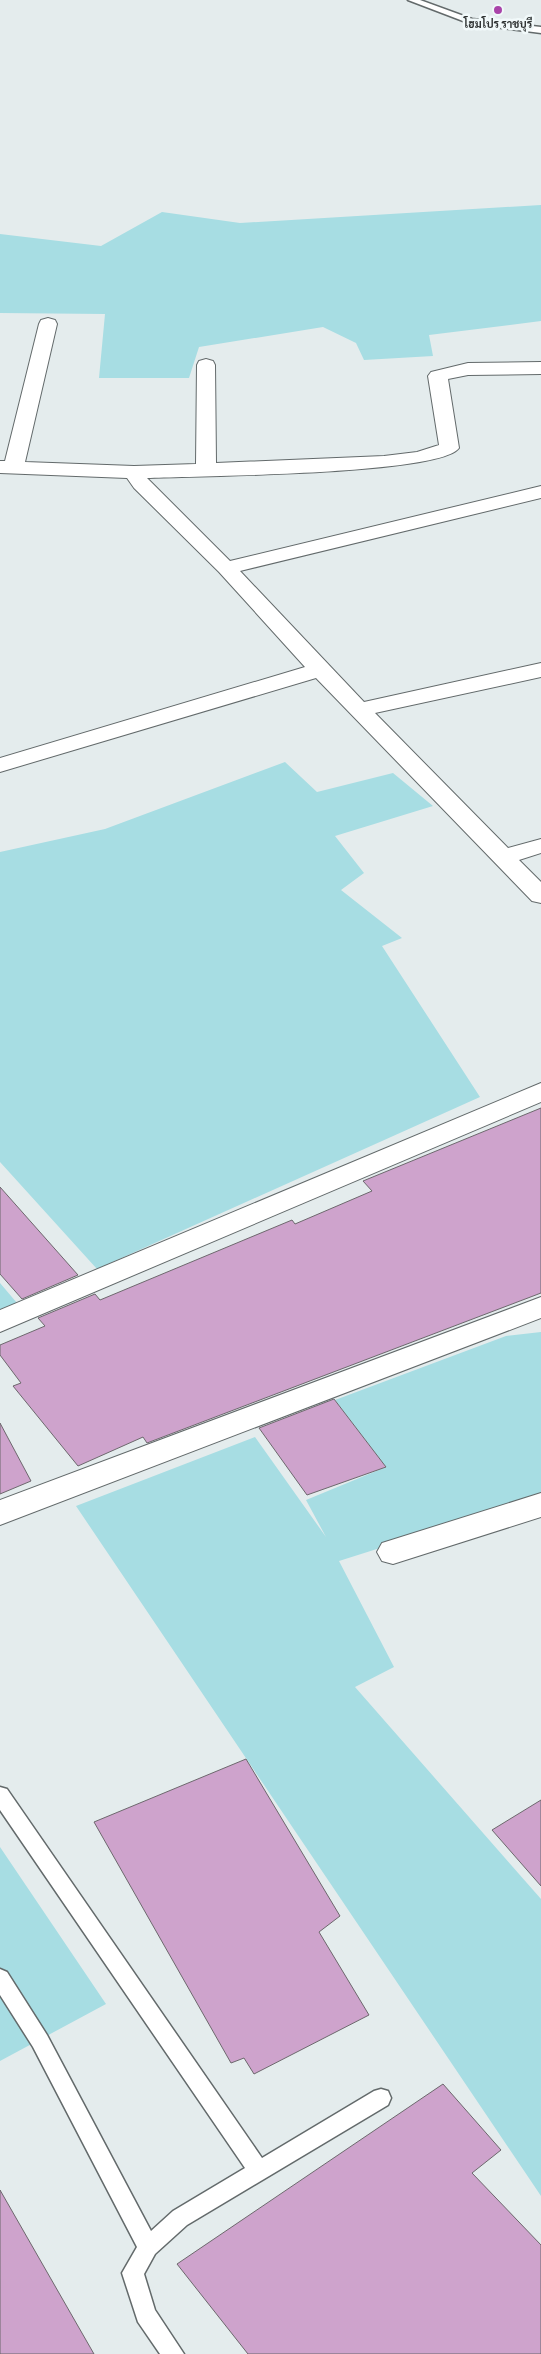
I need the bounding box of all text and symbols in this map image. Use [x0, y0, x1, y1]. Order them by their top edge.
marker: โฮมโปร ราชบุรี [492, 4, 504, 16]
place label: โฮมโปร ราชบุรี [463, 16, 533, 32]

